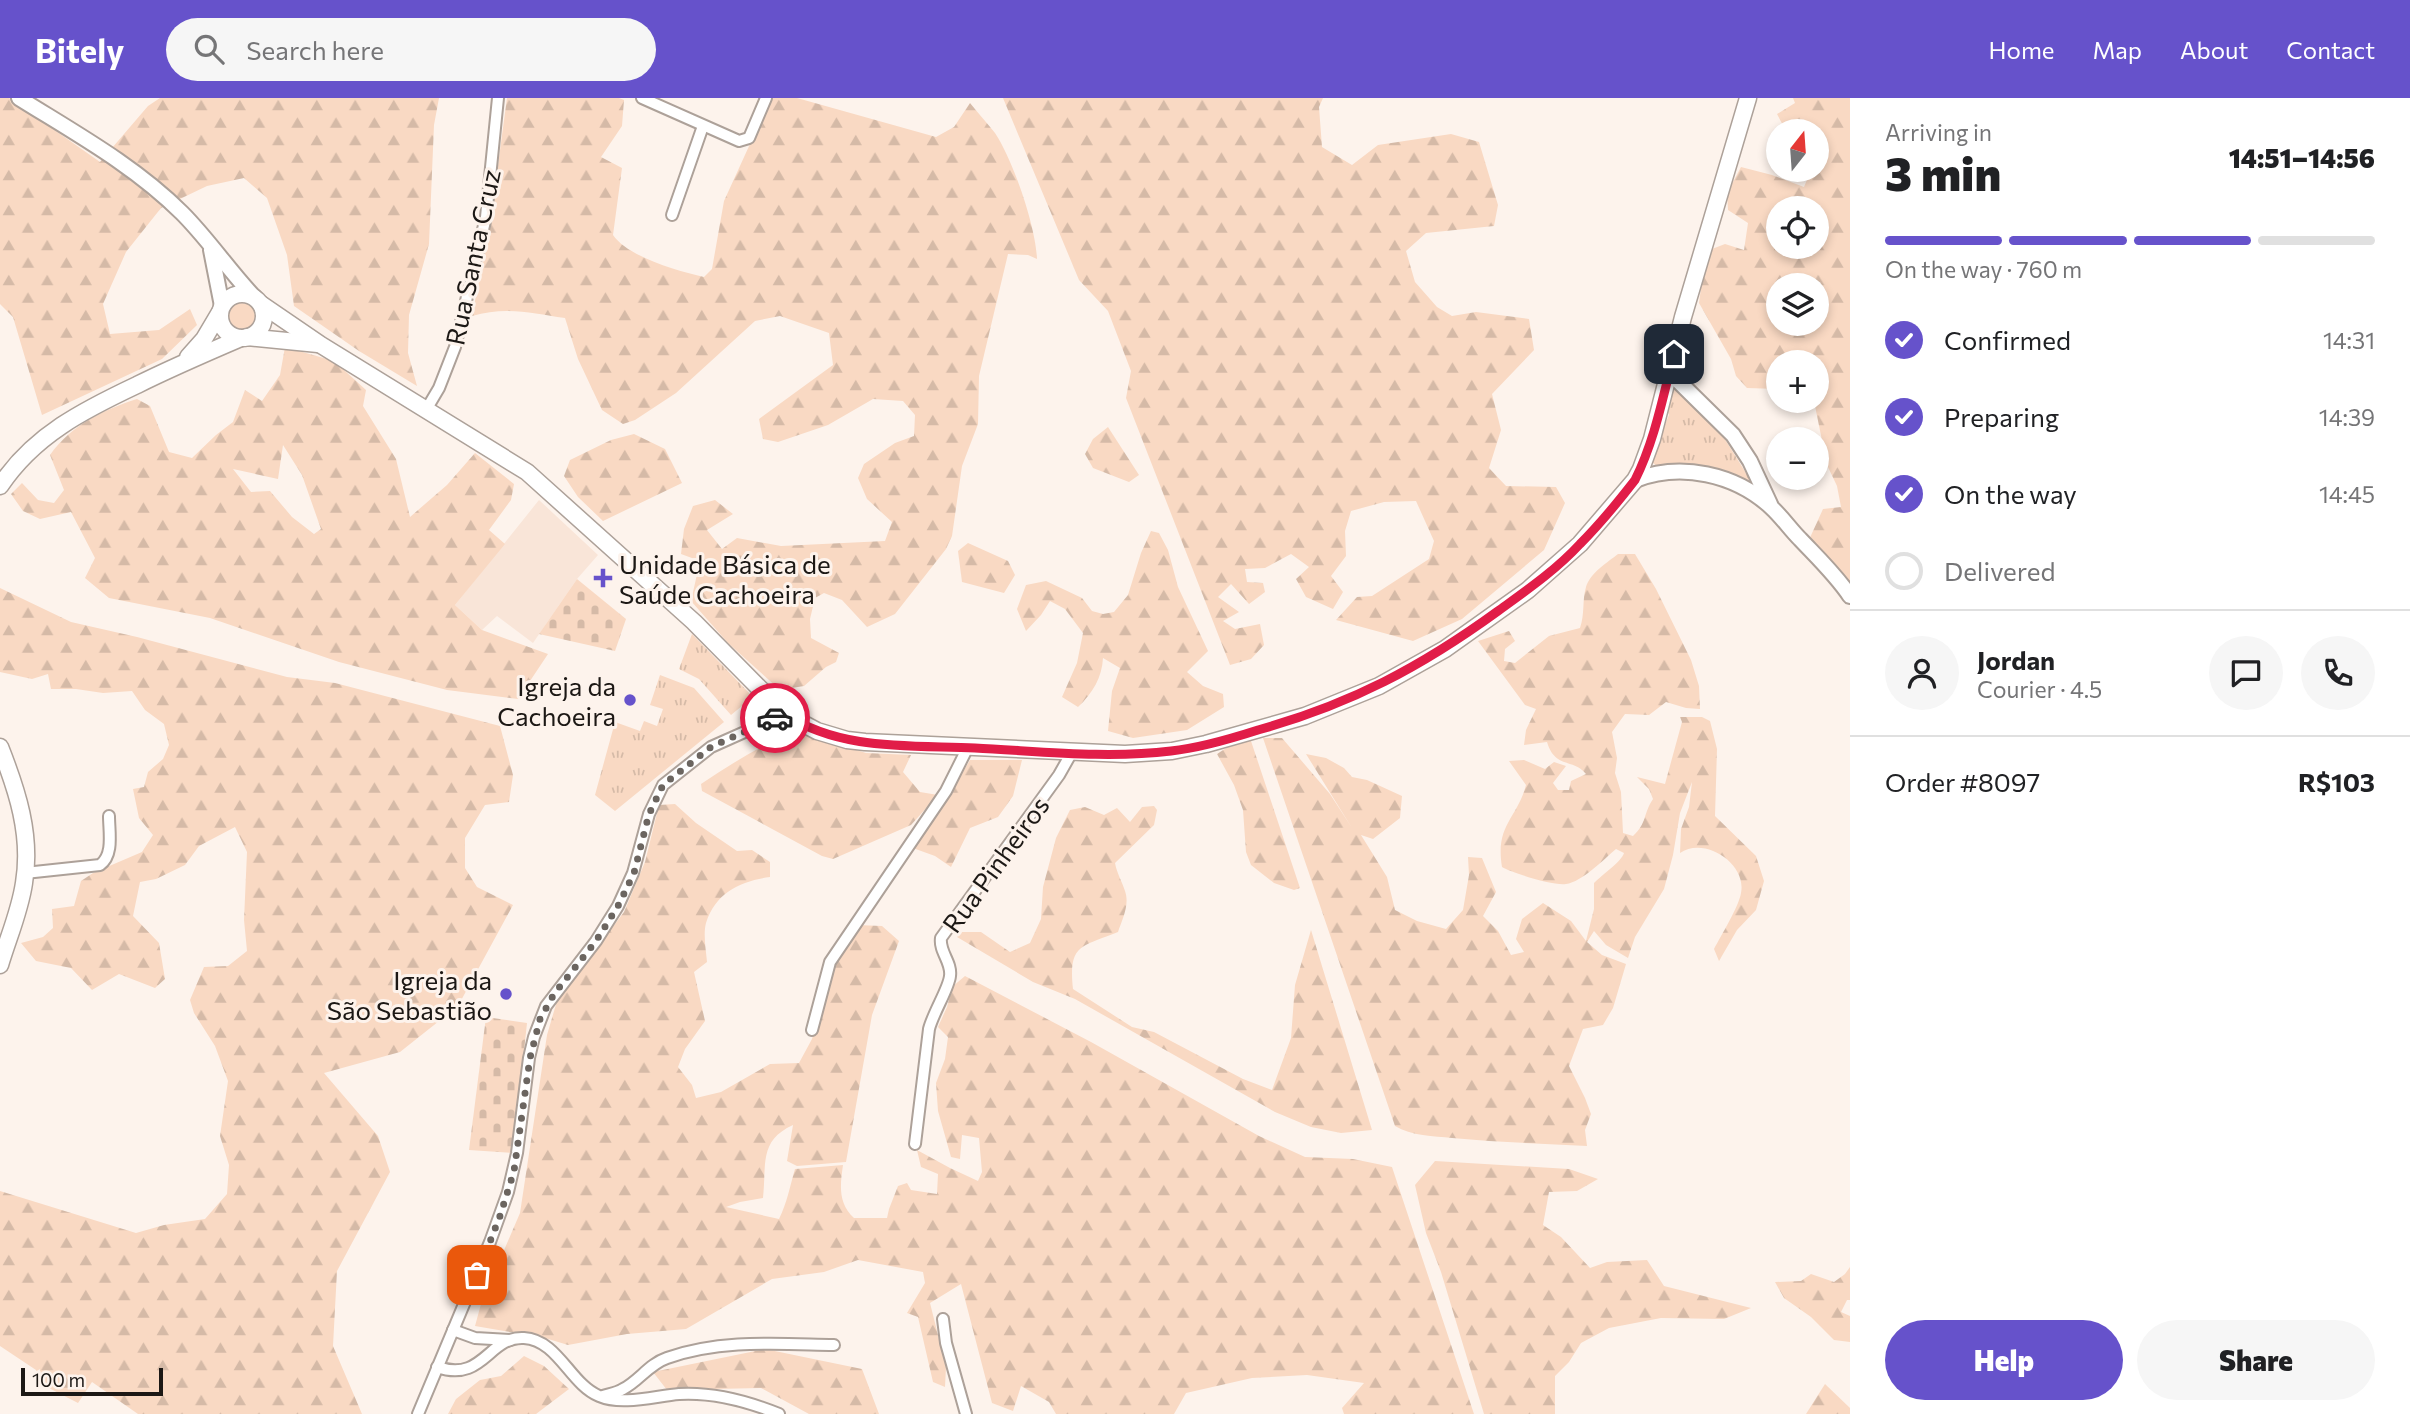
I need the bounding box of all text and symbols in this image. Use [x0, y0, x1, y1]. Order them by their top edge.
search box [166, 18, 656, 81]
text: Bitely [35, 29, 124, 70]
icon: search [190, 30, 228, 68]
text: Search here [246, 34, 384, 65]
text: Home [1989, 35, 2055, 64]
text: Map [2093, 35, 2142, 64]
text: About [2180, 35, 2248, 64]
text: Contact [2286, 35, 2375, 64]
text: Arriving in [1885, 118, 1992, 146]
north arrow [1766, 119, 1829, 182]
map controls [1766, 119, 1829, 490]
text: 14:51–14:56 [2229, 142, 2375, 173]
text: 3 min [1885, 144, 2001, 200]
street label: Rua Santa Cruz [438, 166, 506, 348]
button: locate [1766, 196, 1829, 259]
text: On the way · 760 m [1885, 255, 2082, 283]
button: layers [1766, 273, 1829, 336]
icon: check [1885, 321, 1923, 359]
pin [1644, 324, 1704, 384]
text: Confirmed [1944, 324, 2071, 355]
text: 14:31 [2323, 326, 2375, 354]
icon: home [1655, 335, 1693, 373]
button: + [1766, 350, 1829, 413]
icon: check [1885, 398, 1923, 436]
text: Preparing [1944, 401, 2059, 432]
text: 14:39 [2319, 403, 2375, 431]
button: − [1766, 427, 1829, 490]
icon: check [1885, 475, 1923, 513]
text: On the way [1944, 478, 2077, 509]
text: 14:45 [2319, 480, 2375, 508]
place label: Unidade Básica de Saúde Cachoeira [619, 548, 831, 609]
text: Delivered [1944, 555, 2055, 586]
marker: Unidade Básica de Saúde Cachoeira [593, 568, 613, 588]
button: person [1885, 636, 1959, 710]
button: chat [2209, 636, 2283, 710]
button: phone [2301, 636, 2375, 710]
text: Jordan [1977, 644, 2055, 675]
place label: Igreja da Cachoeira [497, 670, 616, 731]
text: Courier · 4.5 [1977, 675, 2102, 703]
courier [740, 683, 810, 753]
marker: Igreja da Cachoeira [622, 692, 638, 708]
icon: car [756, 699, 794, 737]
text: Order #8097 [1885, 766, 2040, 797]
text: R$103 [2298, 766, 2375, 797]
street label: Rua Pinheiros [935, 790, 1055, 938]
place label: Igreja da São Sebastião [327, 964, 492, 1025]
marker: Igreja da São Sebastião [498, 986, 514, 1002]
pin [447, 1245, 507, 1305]
icon: bag [458, 1256, 496, 1294]
button: Help [1885, 1320, 2123, 1400]
button: Share [2137, 1320, 2375, 1400]
scale bar [21, 1365, 163, 1397]
text: 100 m [32, 1368, 85, 1391]

